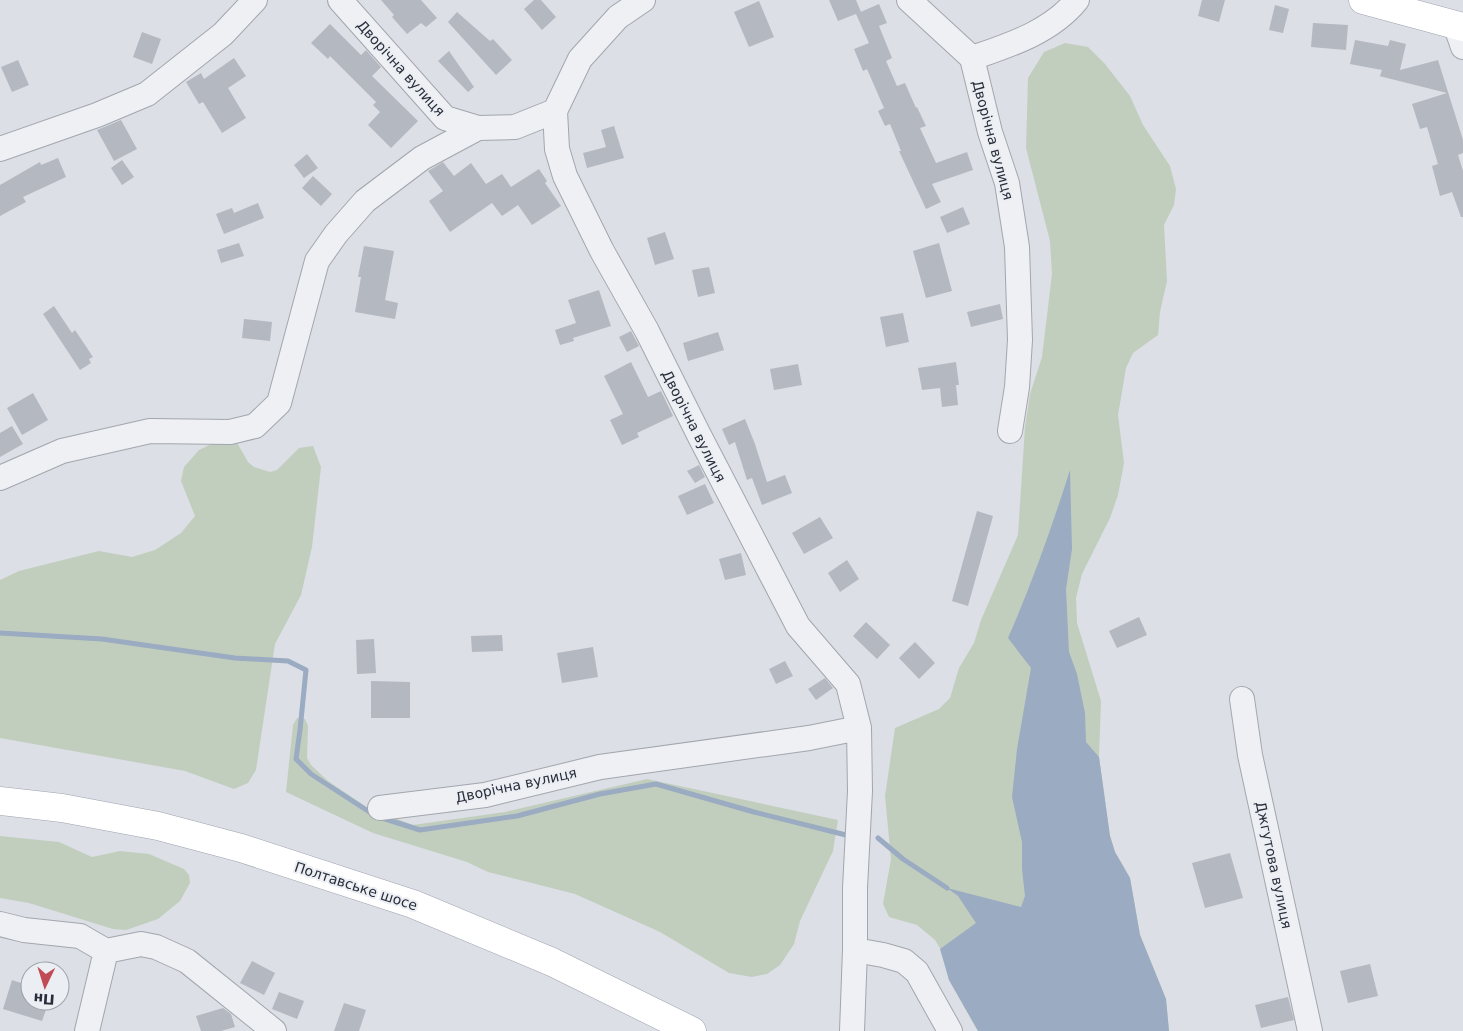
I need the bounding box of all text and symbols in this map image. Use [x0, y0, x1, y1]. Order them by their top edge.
street label: Дворічна вулиця [354, 17, 448, 119]
street label: Дворічна вулиця [969, 78, 1017, 202]
street label: Дворічна вулиця [659, 367, 729, 485]
street label: Дворічна вулиця [454, 764, 578, 806]
street label: Джгутова вулиця [1253, 800, 1295, 930]
street label: Полтавське шосе [293, 859, 419, 913]
north arrow [20, 961, 70, 1011]
text: Пн [33, 990, 55, 1008]

